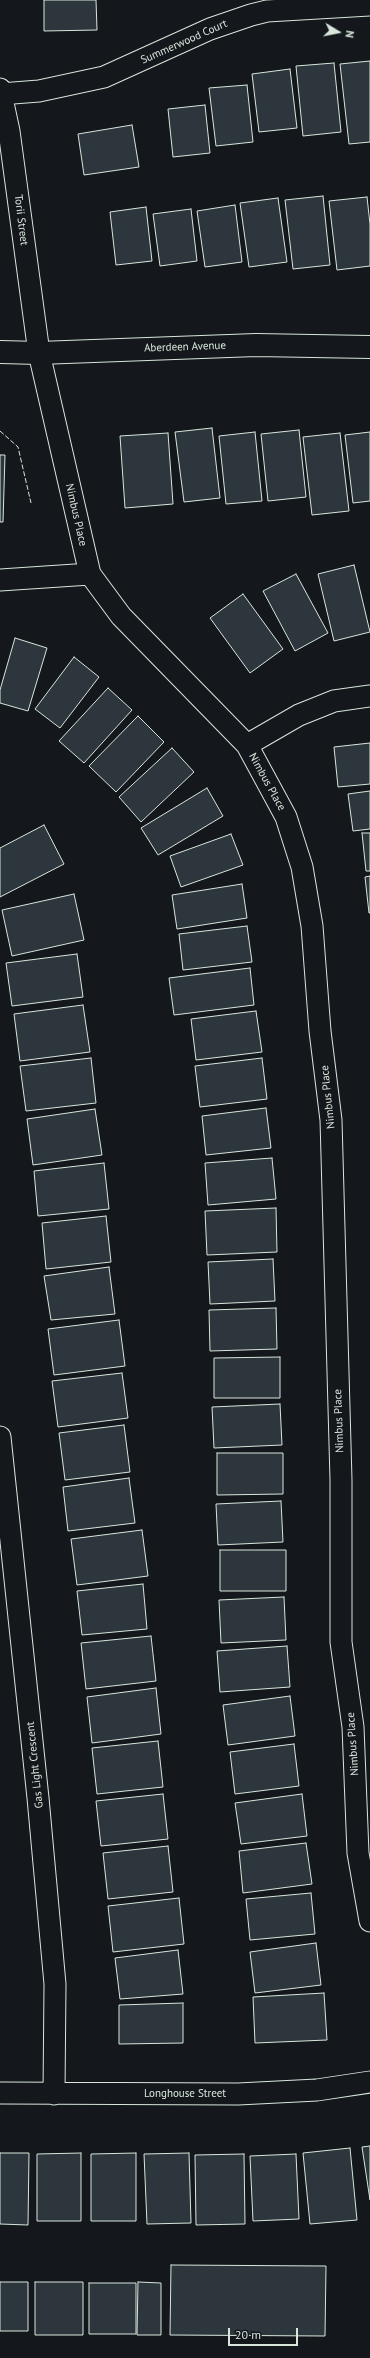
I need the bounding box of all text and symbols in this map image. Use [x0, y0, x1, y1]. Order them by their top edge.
north arrow [318, 12, 358, 52]
street label: Summerwood Court [139, 17, 229, 67]
text: N [342, 29, 357, 39]
street label: Torii Street [11, 194, 31, 246]
street label: Aberdeen Avenue [144, 339, 226, 355]
street label: Nimbus Place [62, 482, 90, 548]
street label: Nimbus Place [246, 751, 288, 813]
street label: Nimbus Place [318, 1065, 338, 1129]
street label: Nimbus Place [331, 1389, 347, 1453]
street label: Nimbus Place [344, 1712, 362, 1776]
street label: Gas Light Crescent [24, 1721, 46, 1809]
street label: Longhouse Street [144, 2087, 226, 2101]
scale bar [230, 2320, 300, 2346]
text: 20 m [235, 2327, 261, 2342]

